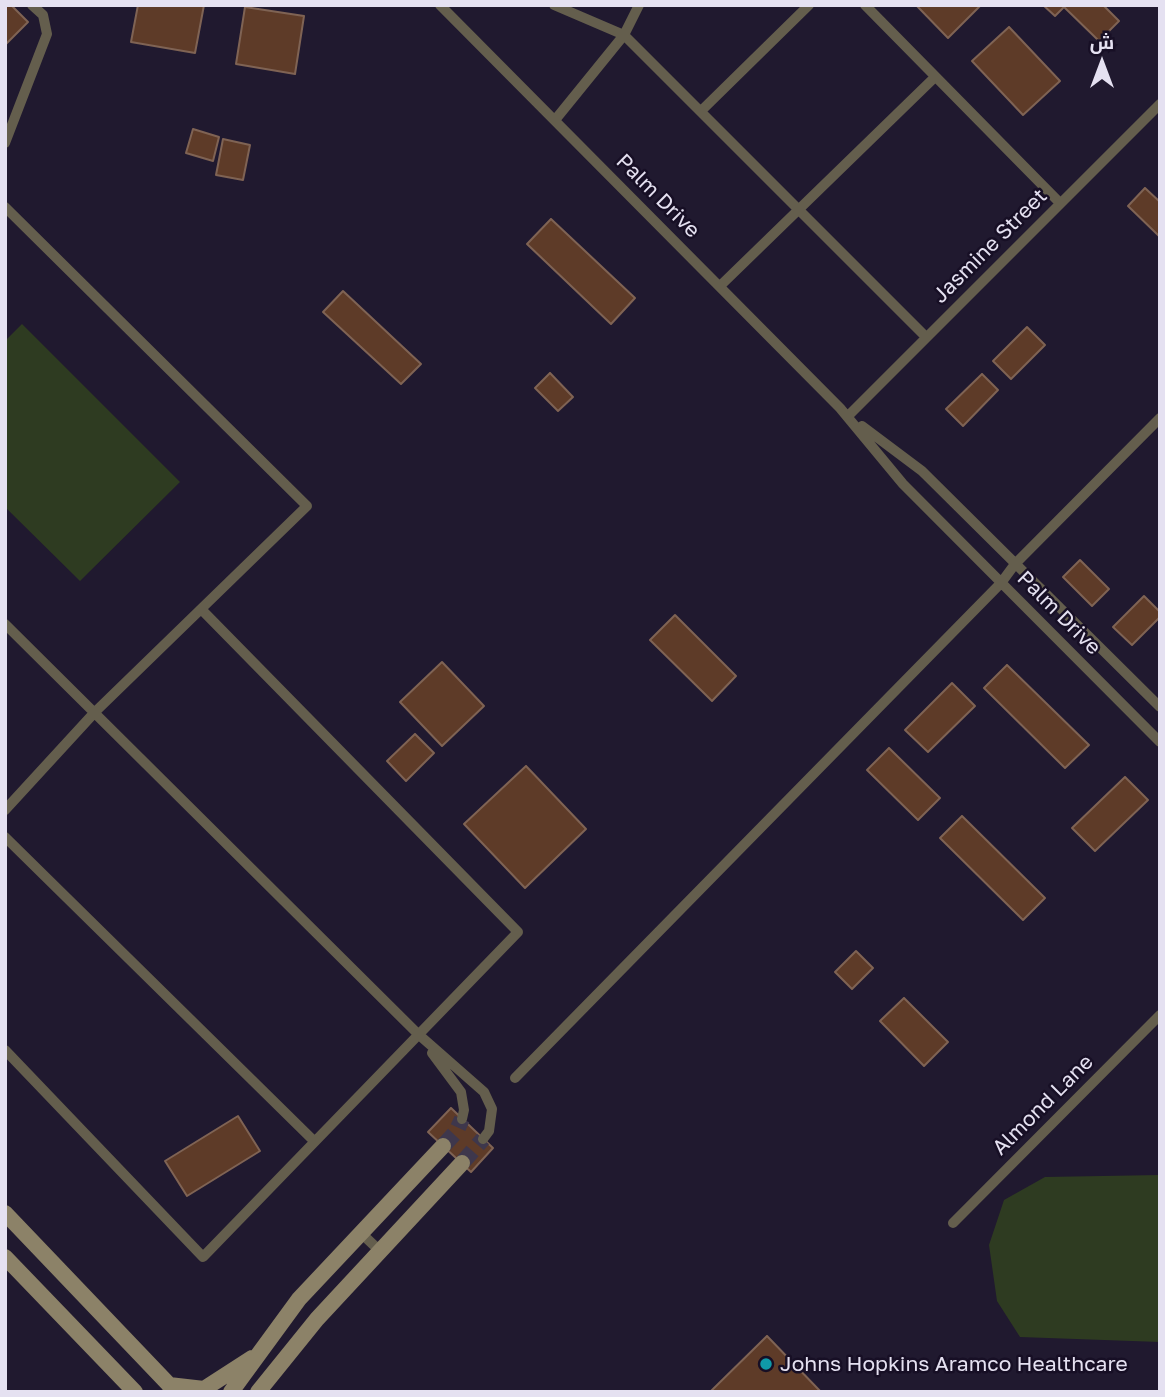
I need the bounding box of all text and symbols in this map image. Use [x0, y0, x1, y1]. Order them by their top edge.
north arrow [1067, 28, 1137, 98]
text: ش [1090, 30, 1114, 53]
street label: Palm Drive [611, 149, 705, 243]
street label: Jasmine Street [928, 184, 1052, 308]
street label: Palm Drive [1012, 566, 1106, 660]
street label: Almond Lane [988, 1050, 1098, 1160]
place label: Johns Hopkins Aramco Healthcare [780, 1351, 1128, 1377]
marker: Johns Hopkins Aramco Healthcare [758, 1356, 774, 1372]

